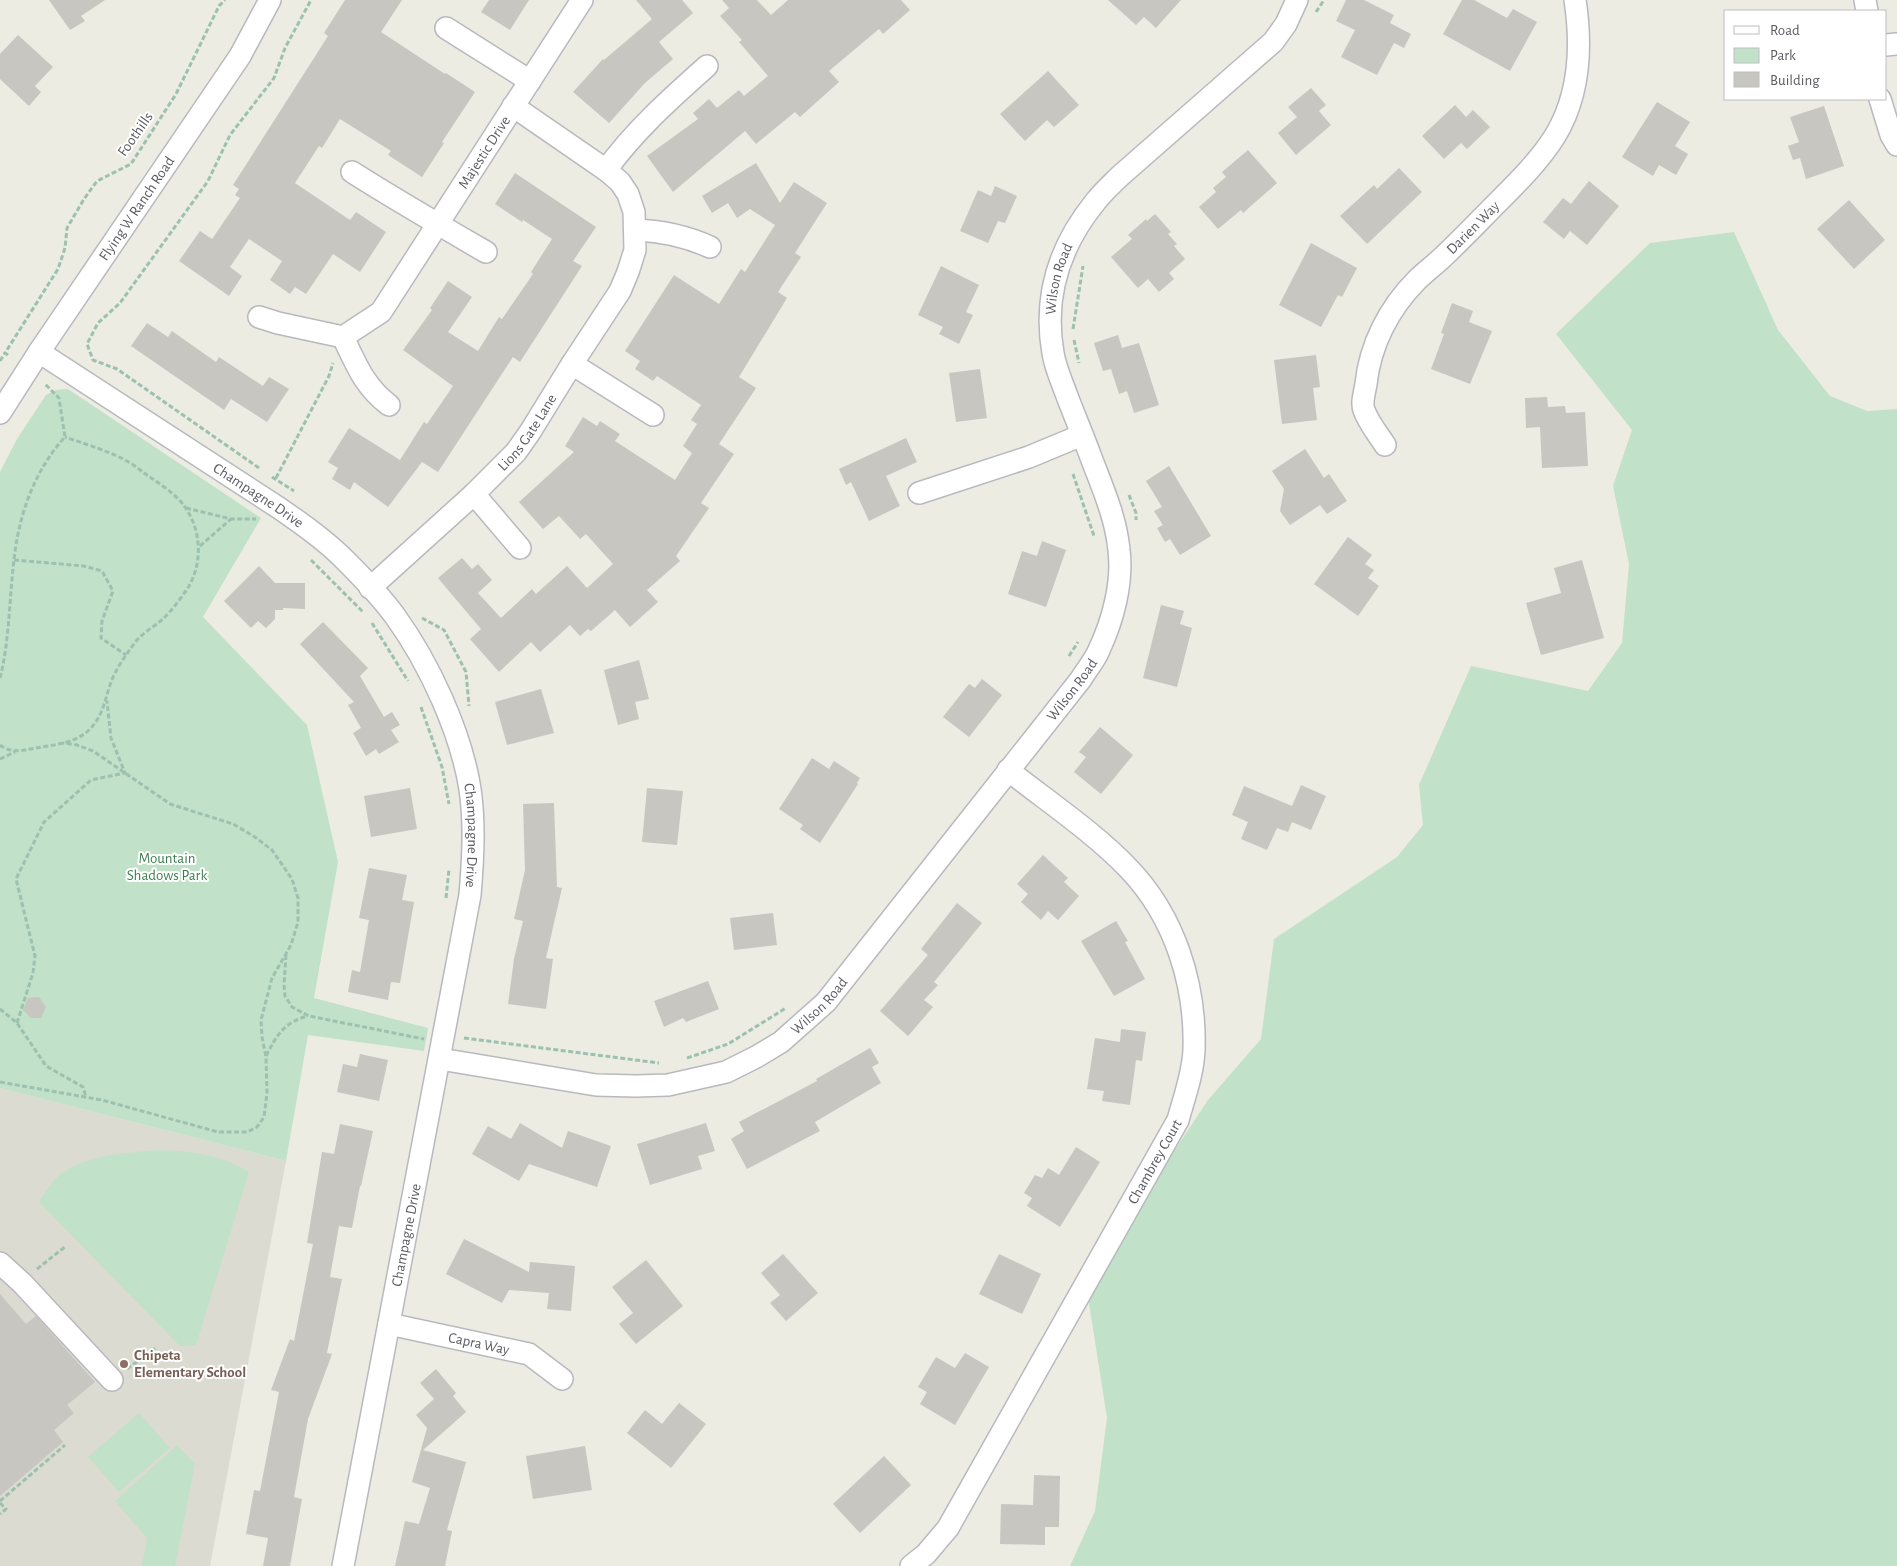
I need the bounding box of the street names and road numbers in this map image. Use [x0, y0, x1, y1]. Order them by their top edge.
street label: Foothills [115, 110, 156, 159]
street label: Majestic Drive [456, 113, 513, 191]
street label: Flying W Ranch Road [96, 154, 178, 263]
street label: Darien Way [1444, 198, 1503, 257]
street label: Wilson Road [1043, 241, 1076, 315]
street label: Lions Gate Lane [495, 392, 560, 474]
street label: Champagne Drive [210, 460, 306, 531]
street label: Wilson Road [1044, 656, 1100, 724]
street label: Champagne Drive [461, 782, 480, 888]
street label: Wilson Road [788, 974, 851, 1037]
street label: Chambrey Court [1125, 1117, 1185, 1207]
street label: Champagne Drive [389, 1182, 424, 1288]
street label: Capra Way [447, 1330, 511, 1358]

